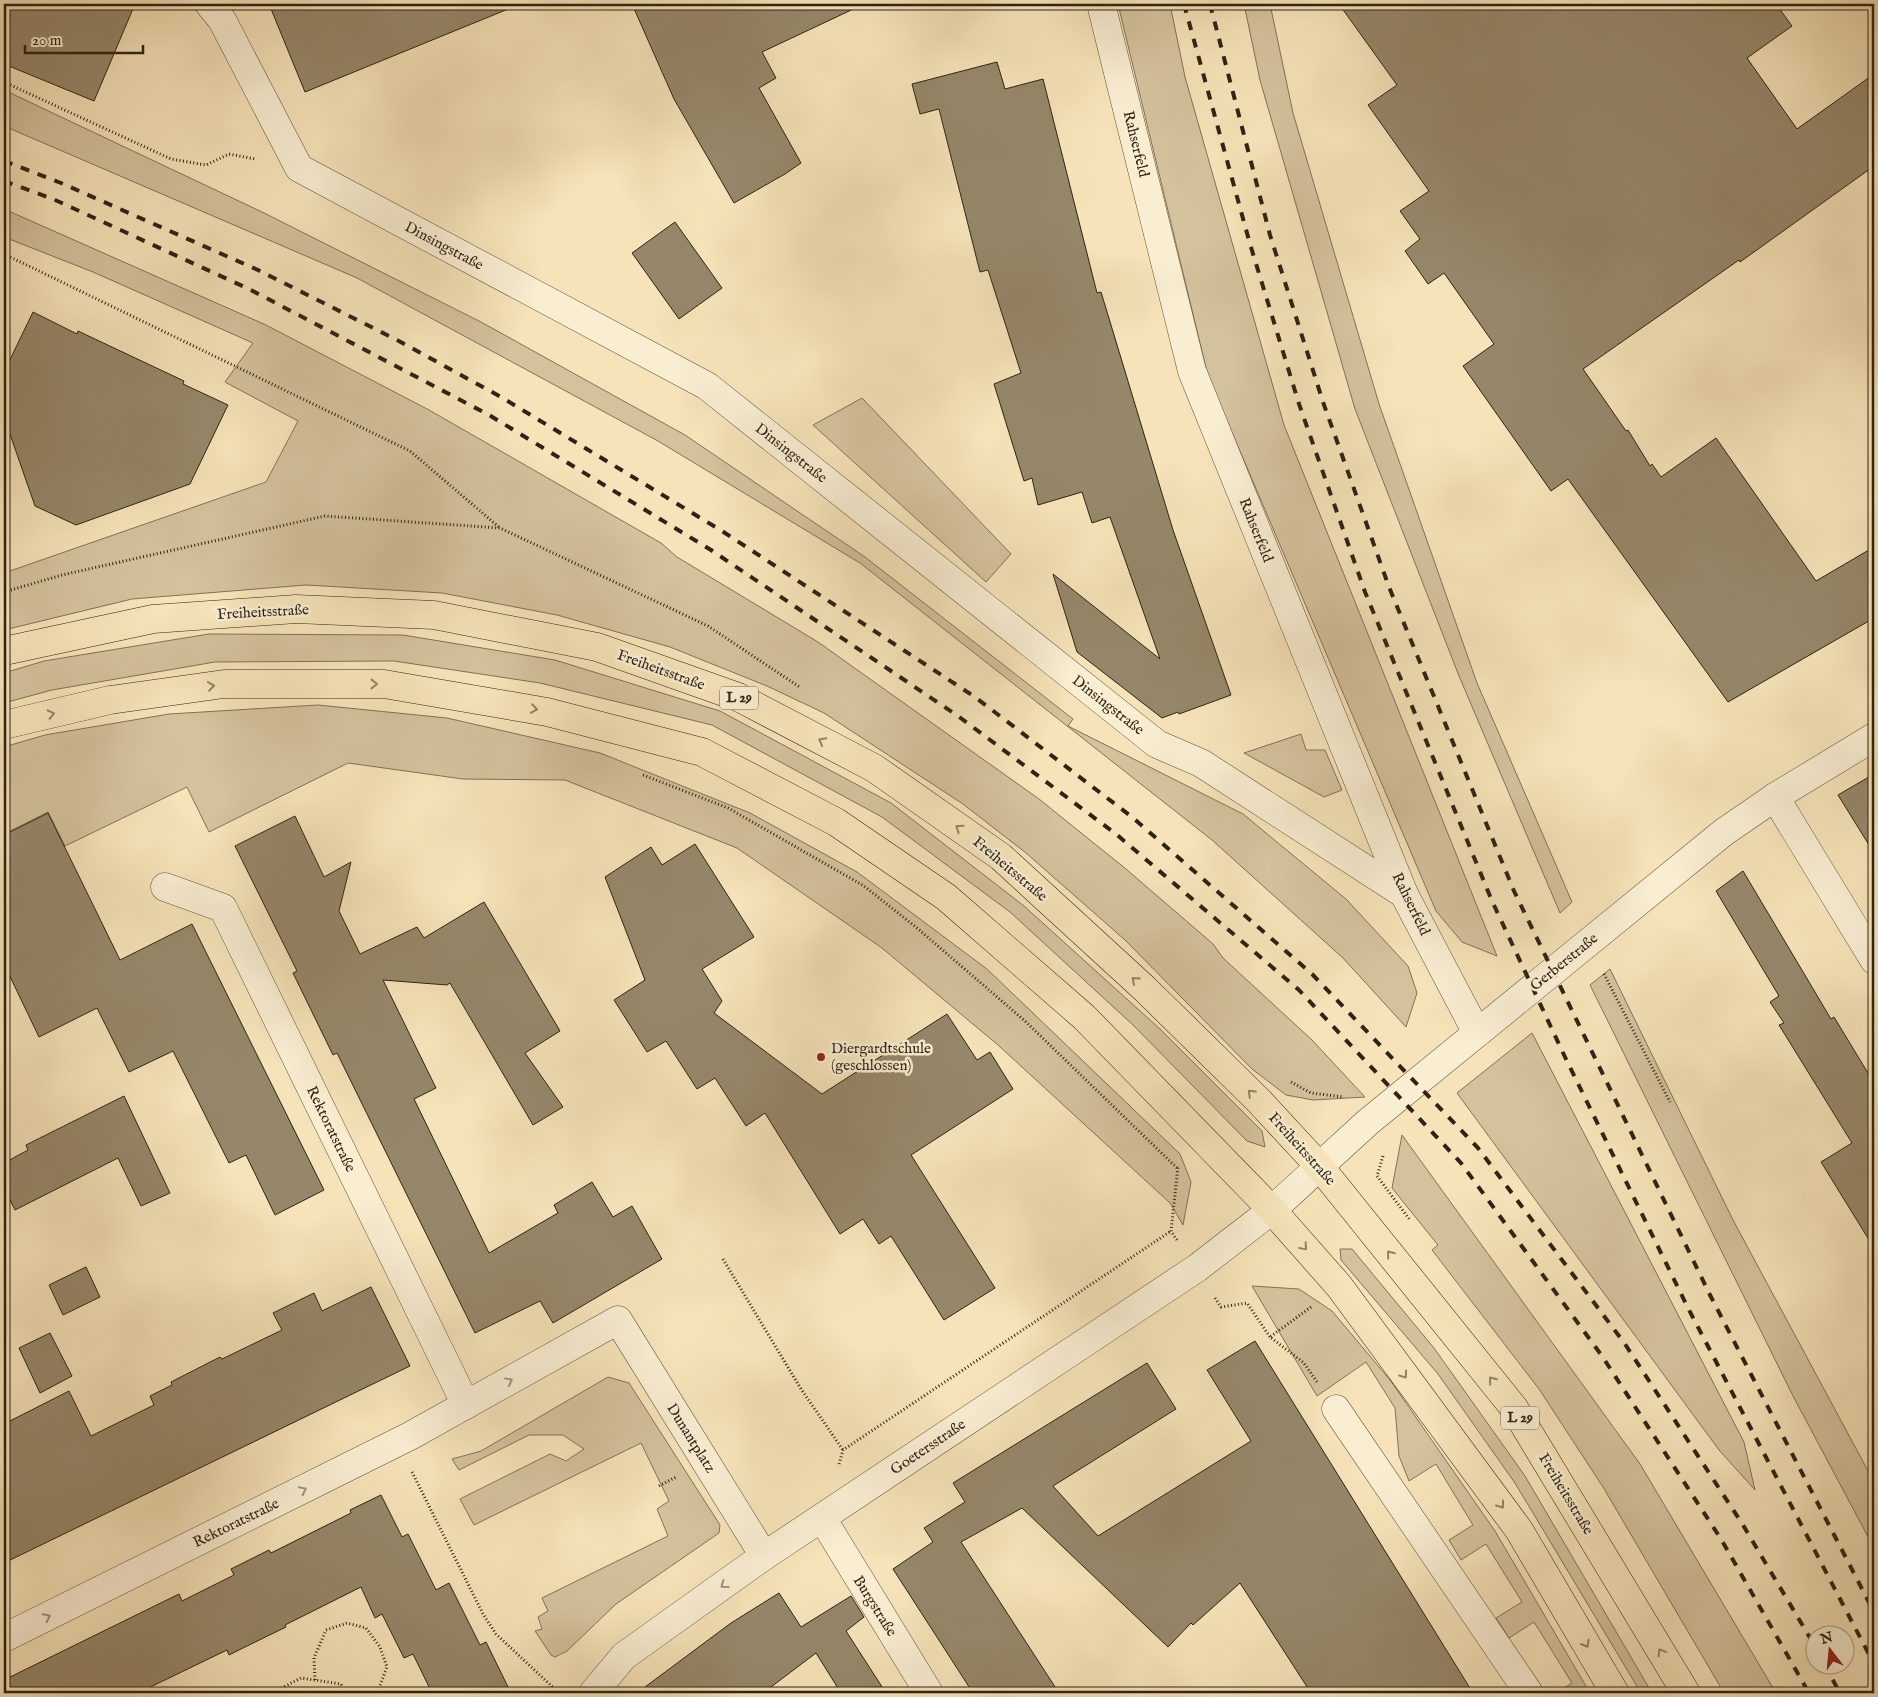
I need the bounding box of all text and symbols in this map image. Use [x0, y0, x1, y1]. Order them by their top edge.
scale bar [25, 22, 142, 54]
text: 20 m [32, 31, 62, 50]
street label: Rahserfeld [1119, 109, 1154, 180]
street label: Dinsingstraße [401, 217, 487, 275]
street label: Dinsingstraße [751, 419, 831, 487]
street label: Rahserfeld [1234, 495, 1278, 566]
street label: Freiheitsstraße [217, 600, 310, 624]
street label: Freiheitsstraße [615, 645, 708, 695]
street label: Dinsingstraße [1068, 671, 1148, 739]
one-way arrow [370, 679, 378, 689]
one-way arrow [207, 681, 215, 692]
road number: L 29 [720, 686, 758, 710]
one-way arrow [530, 704, 538, 714]
one-way arrow [47, 709, 56, 720]
one-way arrow [818, 737, 827, 747]
one-way arrow [955, 825, 965, 834]
street label: Freiheitsstraße [969, 832, 1051, 906]
street label: Rahserfeld [1388, 869, 1435, 940]
street label: Gerberstraße [1526, 929, 1602, 995]
one-way arrow [1131, 977, 1140, 986]
place label: Diergardtschule (geschlossen) [831, 1039, 931, 1075]
marker: Diergardtschule (geschlossen) [815, 1051, 827, 1063]
street label: Rektoratstraße [302, 1083, 360, 1175]
one-way arrow [1248, 1090, 1257, 1099]
street label: Freiheitsstraße [1264, 1108, 1340, 1190]
one-way arrow [1299, 1241, 1308, 1250]
one-way arrow [1387, 1250, 1396, 1259]
one-way arrow [1398, 1369, 1408, 1378]
one-way arrow [503, 1377, 512, 1387]
one-way arrow [1488, 1377, 1497, 1386]
street label: Dunantplatz [662, 1400, 720, 1476]
road number: L 29 [1501, 1406, 1539, 1430]
street label: Goetersstraße [887, 1415, 969, 1479]
street label: Freiheitsstraße [1534, 1450, 1598, 1538]
one-way arrow [297, 1486, 306, 1496]
street label: Rektoratstraße [190, 1494, 282, 1552]
one-way arrow [1495, 1499, 1504, 1509]
street label: Burgstraße [849, 1572, 901, 1640]
one-way arrow [721, 1579, 730, 1588]
one-way arrow [42, 1613, 51, 1623]
north arrow [1806, 1624, 1856, 1674]
text: N [1817, 1628, 1835, 1649]
one-way arrow [1579, 1638, 1589, 1647]
one-way arrow [1658, 1648, 1668, 1657]

